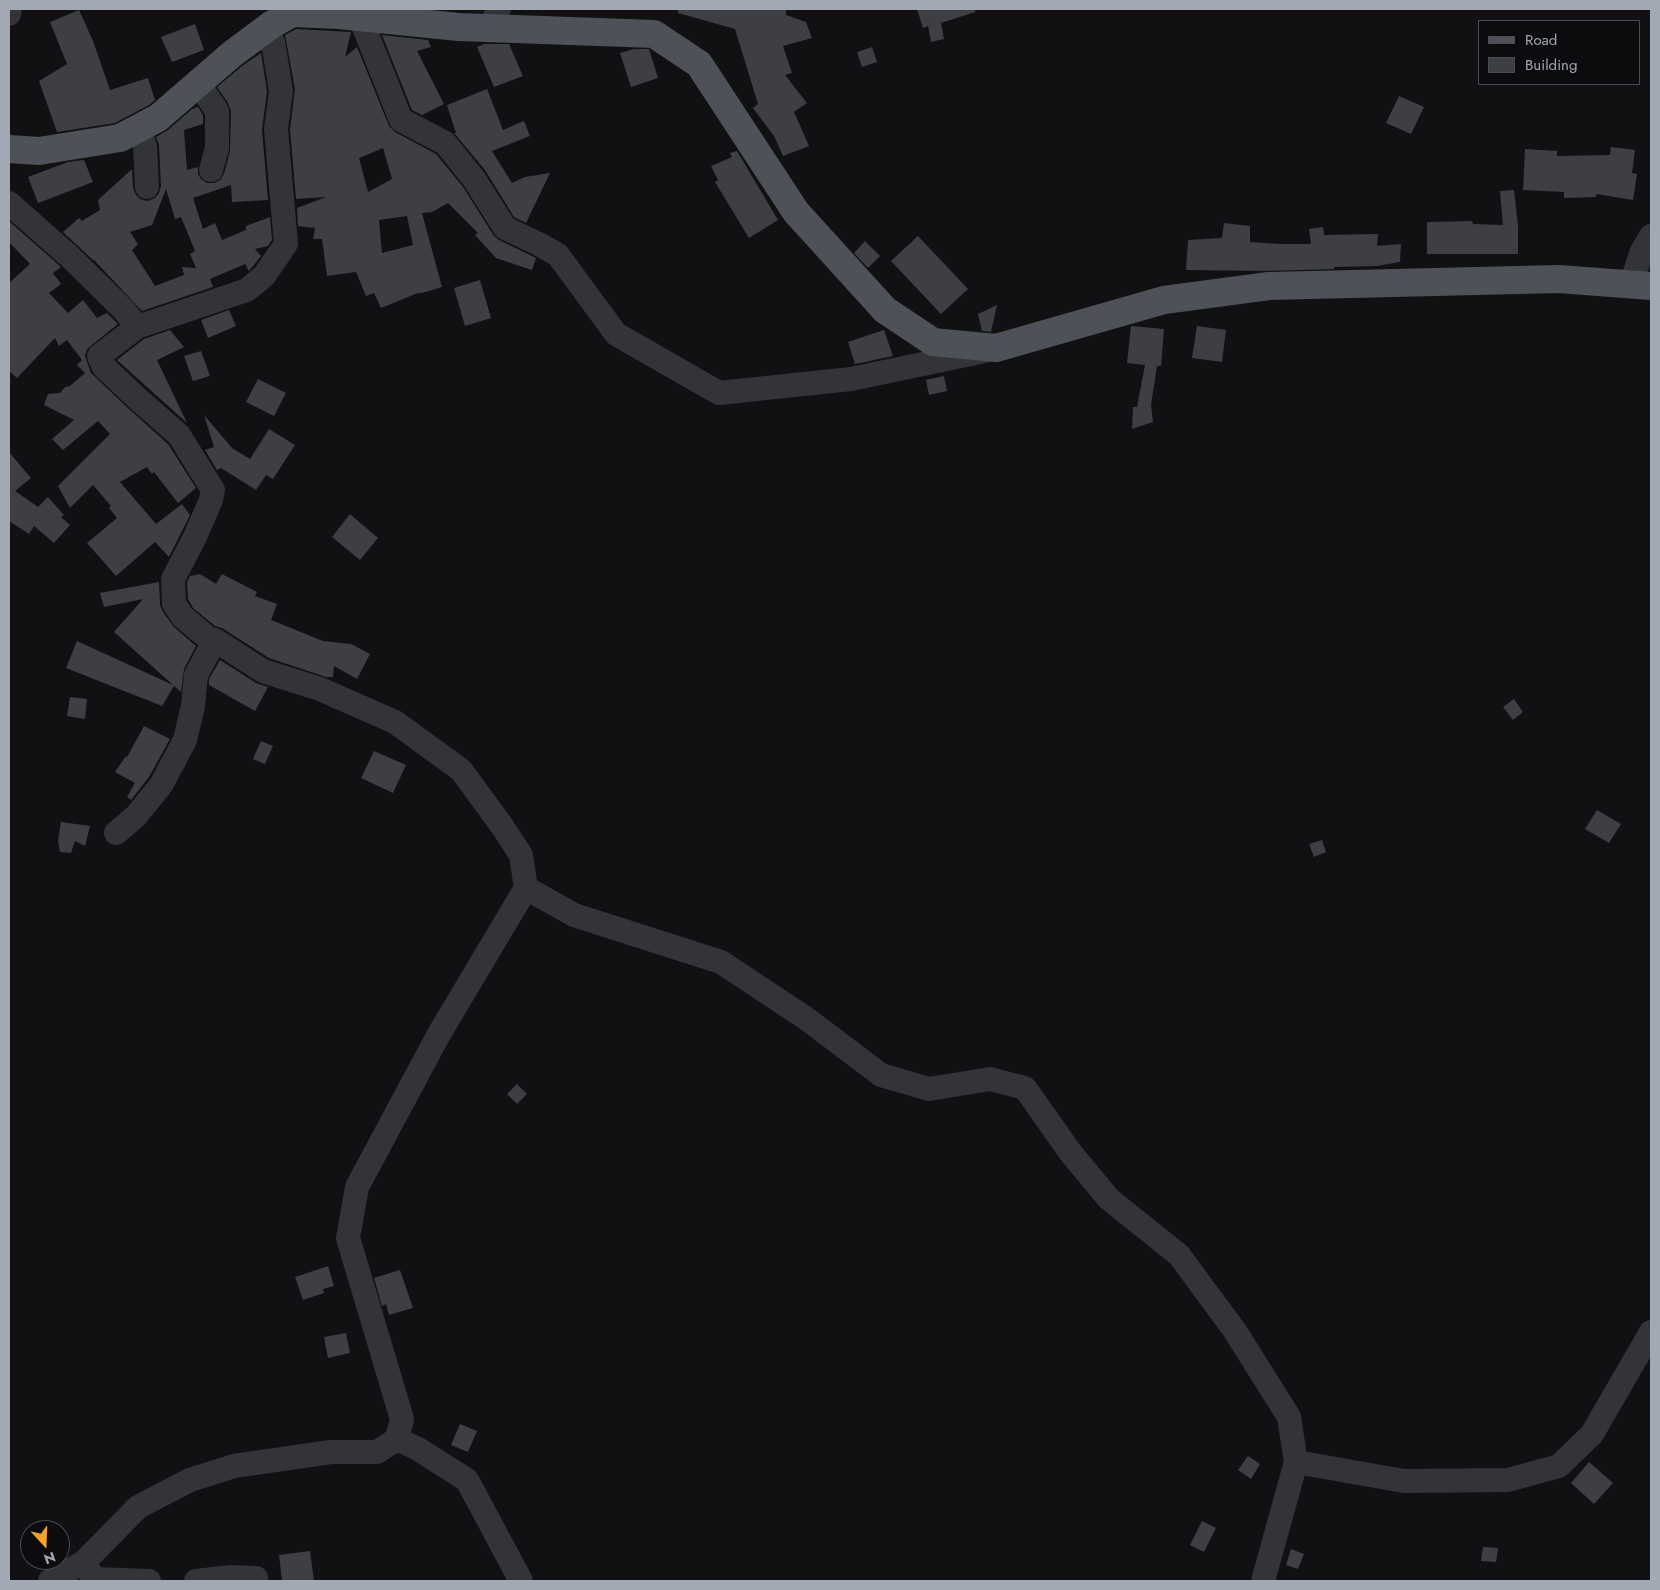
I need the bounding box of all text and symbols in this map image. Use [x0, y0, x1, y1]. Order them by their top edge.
legend [1478, 20, 1640, 85]
text: Road [1525, 29, 1557, 51]
text: Building [1525, 54, 1577, 76]
north arrow [20, 1520, 70, 1570]
text: N [41, 1547, 58, 1569]

